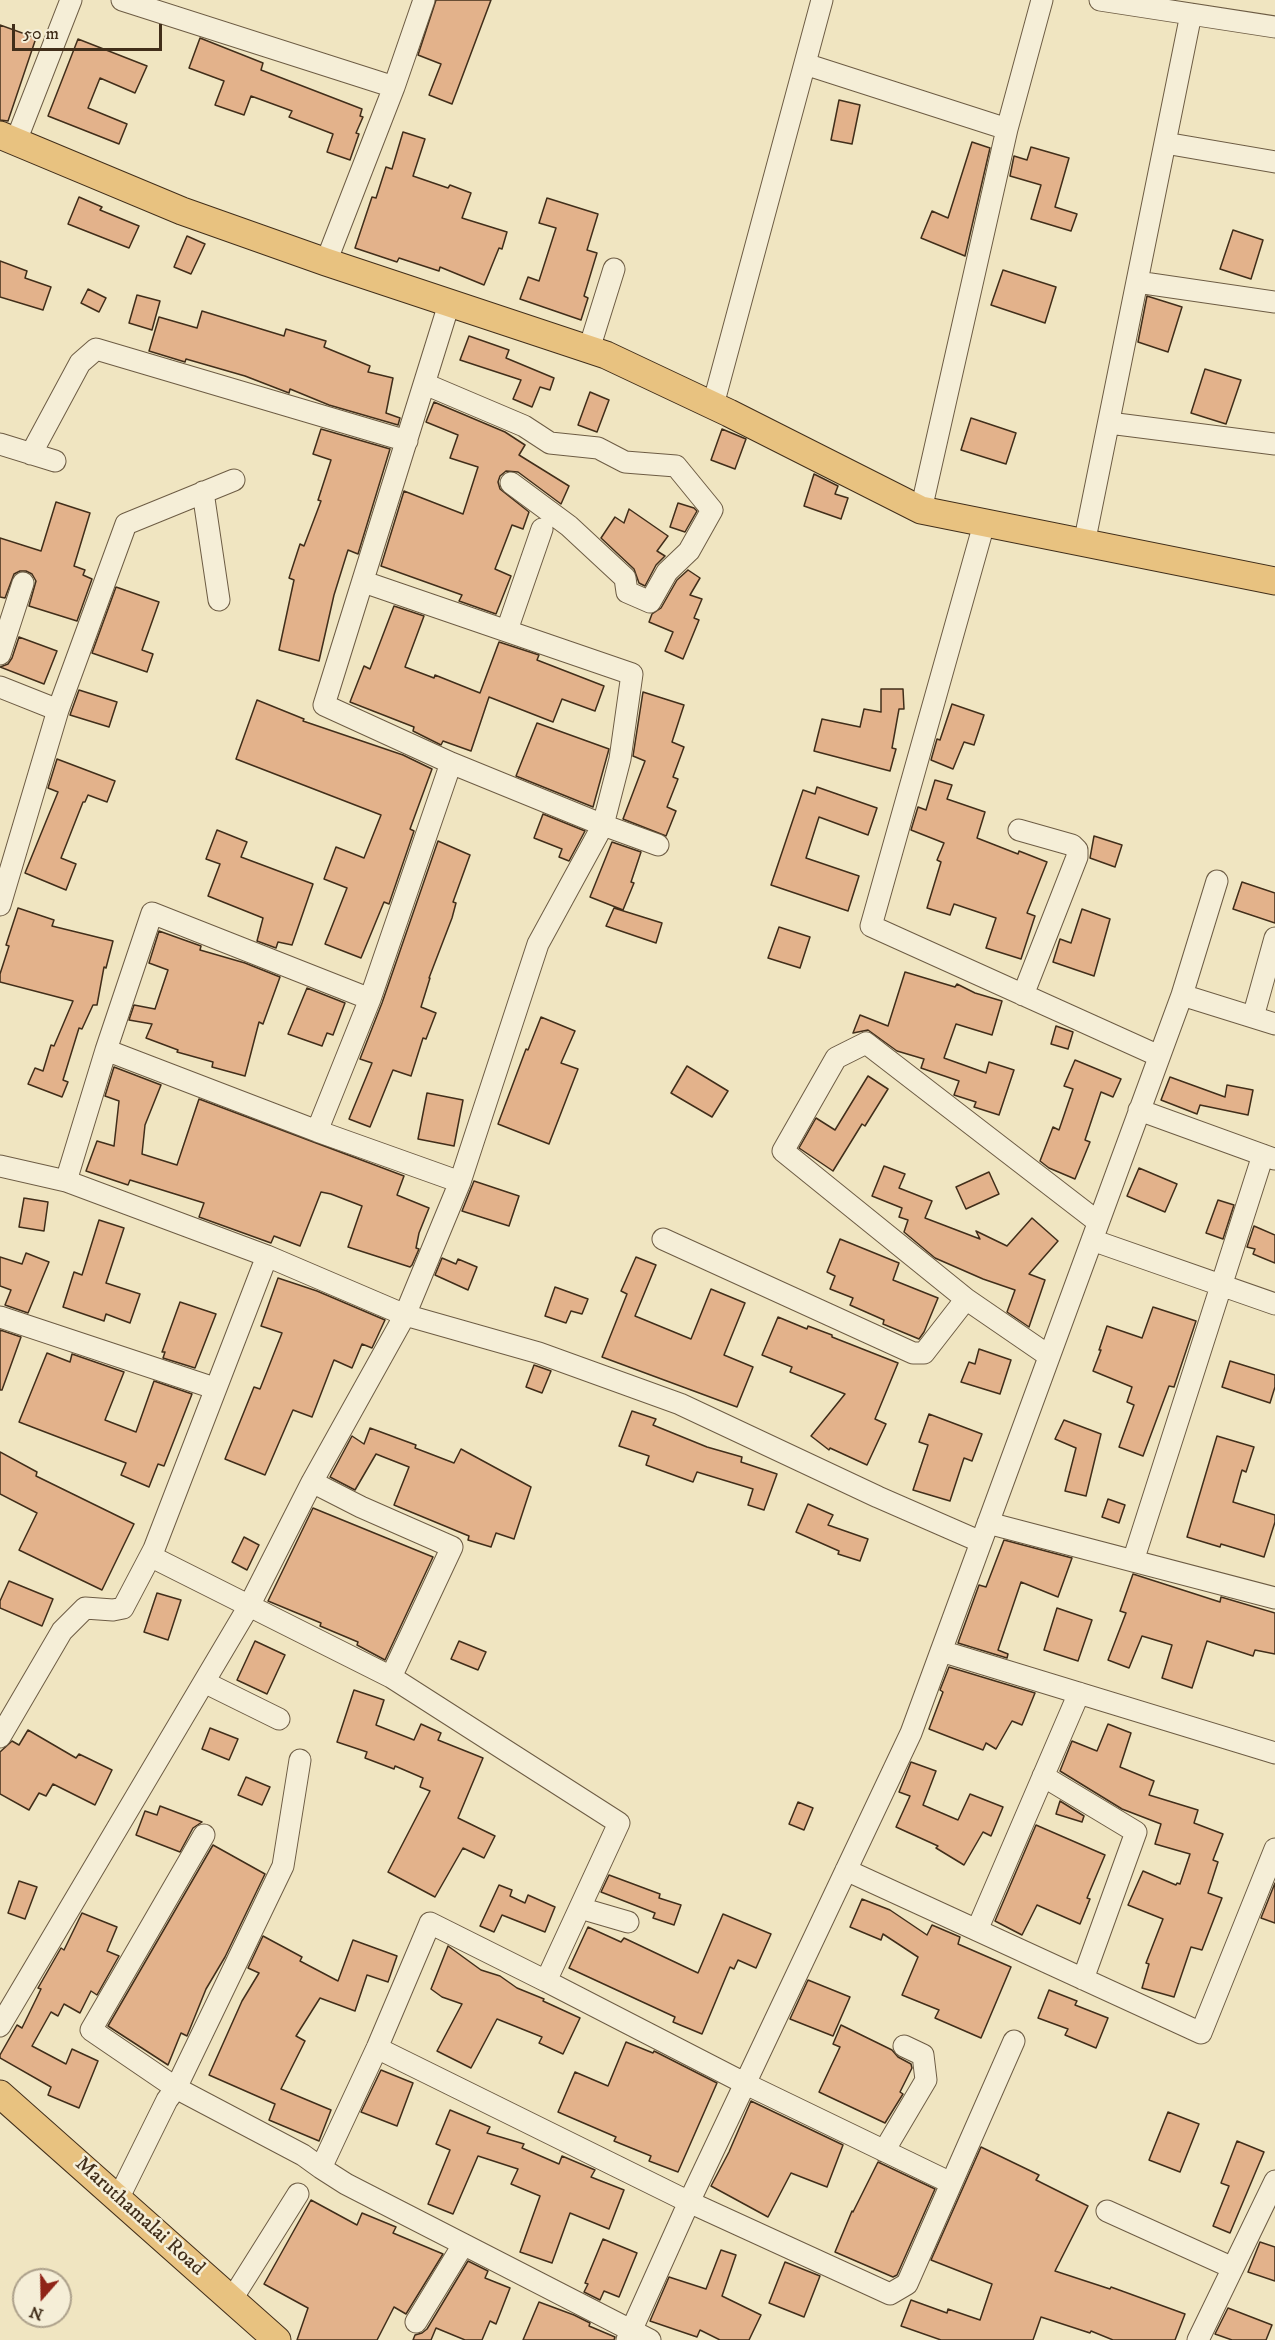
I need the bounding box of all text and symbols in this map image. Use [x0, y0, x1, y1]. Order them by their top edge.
scale bar [15, 12, 165, 50]
text: 50 m [23, 23, 59, 45]
street label: Maruthamalai Road [69, 2152, 209, 2282]
north arrow [12, 2268, 72, 2328]
text: N [27, 2301, 46, 2325]

